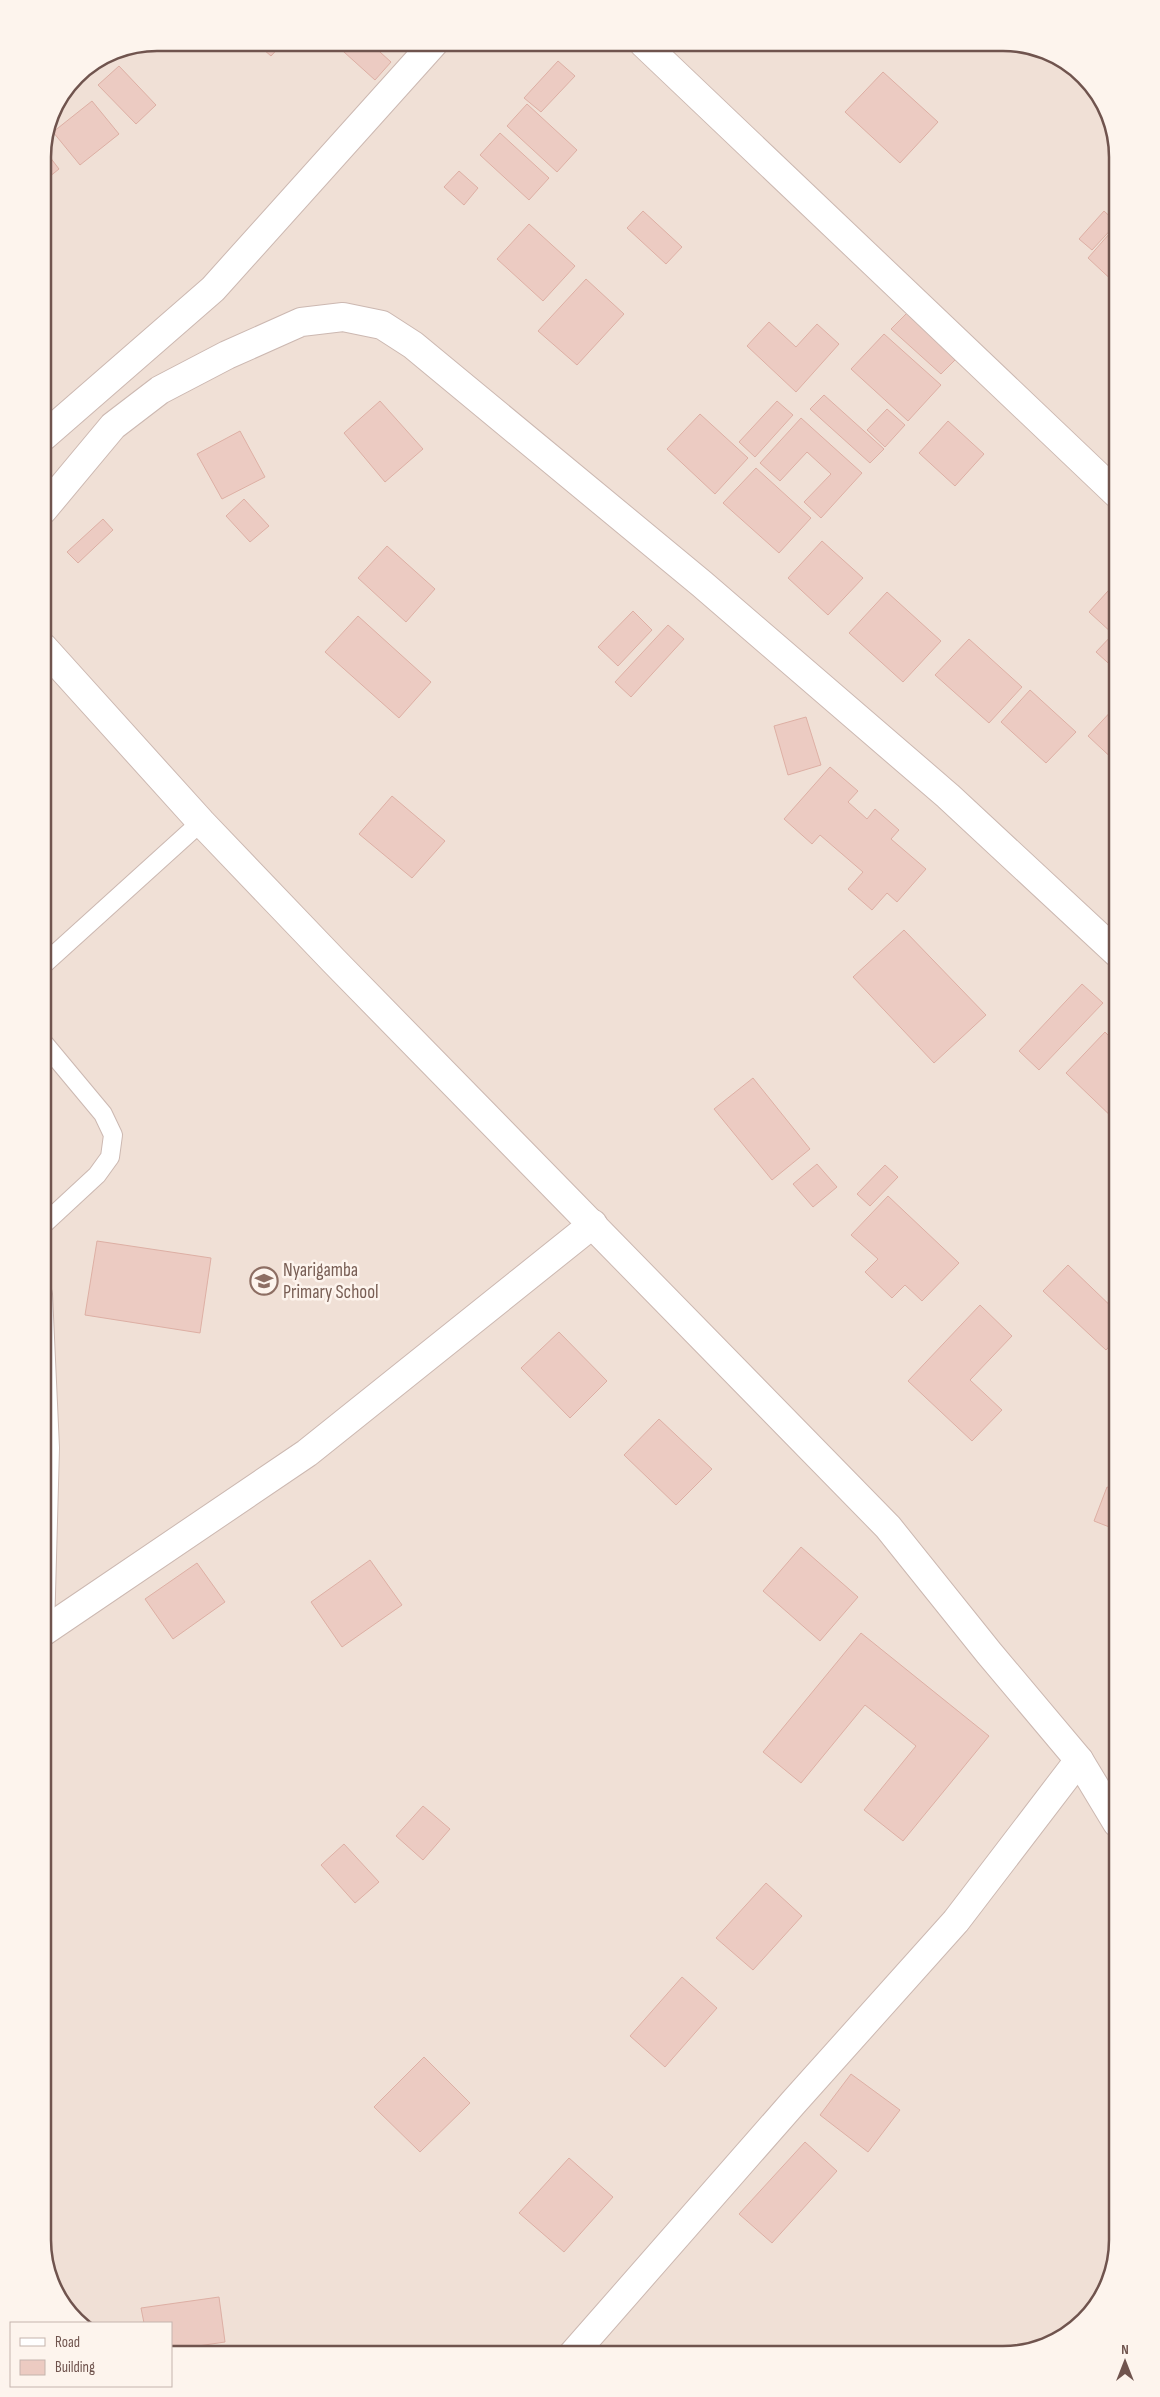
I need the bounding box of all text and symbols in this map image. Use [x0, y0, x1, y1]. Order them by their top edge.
place label: Nyarigamba Primary School [283, 1259, 379, 1304]
school or university icon: Nyarigamba Primary School [249, 1266, 279, 1296]
legend [10, 2322, 172, 2387]
text: Road [55, 2333, 80, 2352]
north arrow [1100, 2337, 1150, 2387]
text: N [1121, 2341, 1129, 2358]
text: Building [55, 2358, 95, 2377]

